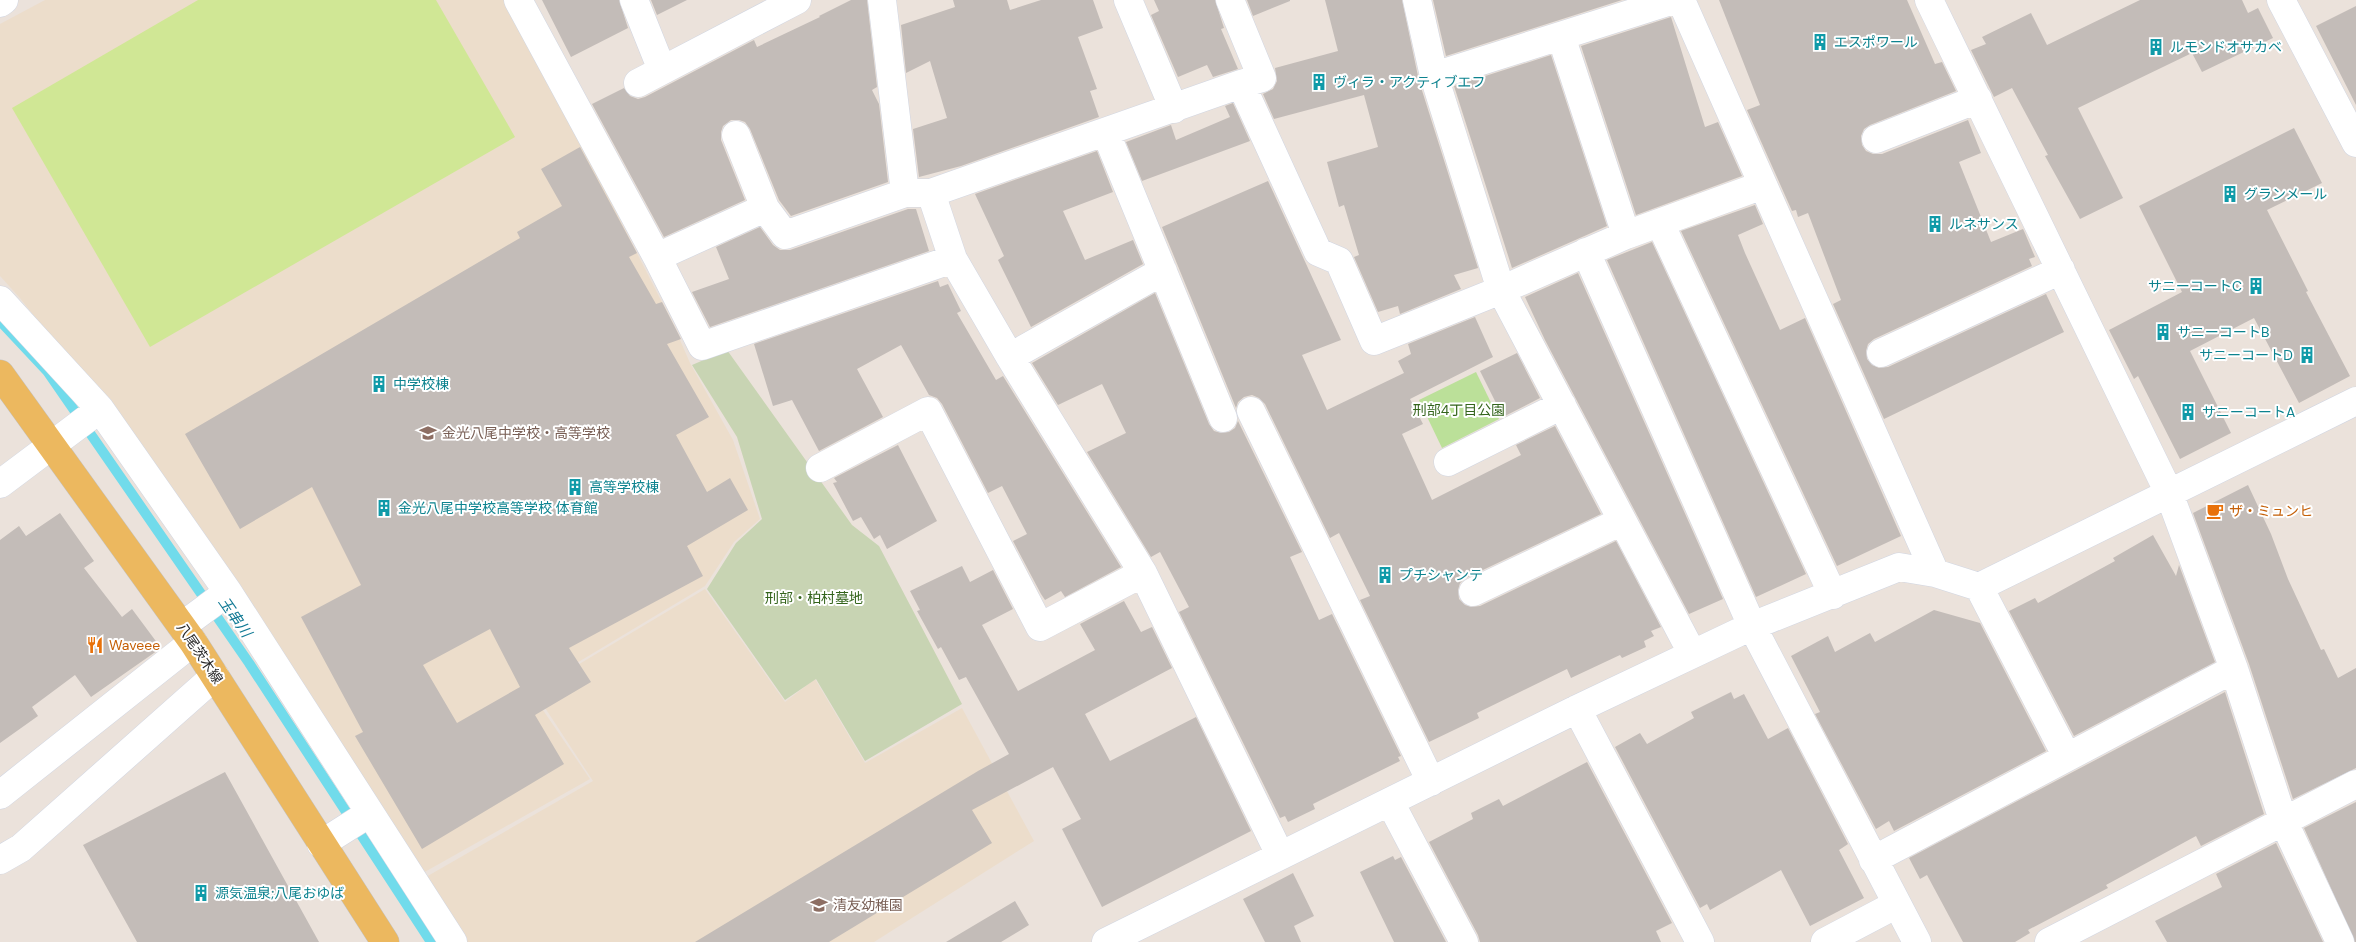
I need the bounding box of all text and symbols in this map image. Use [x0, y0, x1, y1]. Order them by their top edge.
building icon: エスポワール [1810, 32, 1830, 52]
place label: エスポワール [1834, 33, 1918, 51]
building icon: ルモンドオサカベ [2146, 37, 2166, 57]
place label: ルモンドオサカベ [2170, 38, 2282, 56]
building icon: ヴィラ・アクティブエフ [1309, 72, 1329, 92]
place label: ヴィラ・アクティブエフ [1333, 73, 1485, 91]
building icon: グランメール [2220, 184, 2240, 204]
place label: グランメール [2244, 185, 2328, 203]
building icon: ルネサンス [1925, 214, 1945, 234]
place label: ルネサンス [1949, 215, 2019, 233]
building icon: サニーコートC [2246, 276, 2266, 296]
place label: サニーコートC [2148, 277, 2242, 295]
building icon: サニーコートB [2153, 322, 2173, 342]
place label: サニーコートB [2177, 323, 2269, 341]
building icon: サニーコートD [2297, 345, 2317, 365]
place label: サニーコートD [2199, 346, 2293, 364]
building icon: 中学校棟 [369, 374, 389, 394]
place label: 中学校棟 [393, 375, 449, 393]
park label: 刑部4丁目公園 [1413, 401, 1505, 419]
building icon: サニーコートA [2178, 402, 2198, 422]
place label: サニーコートA [2202, 403, 2295, 421]
school or university icon: 金光八尾中学校・高等学校 [418, 423, 438, 443]
place label: 金光八尾中学校・高等学校 [442, 424, 610, 442]
building icon: 高等学校棟 [565, 477, 585, 497]
place label: 高等学校棟 [589, 478, 659, 496]
building icon: 金光八尾中学校高等学校 体育館 [374, 498, 394, 518]
place label: 金光八尾中学校高等学校 体育館 [398, 499, 598, 517]
cafe icon: ザ・ミュンヒ [2205, 501, 2225, 521]
place label: ザ・ミュンヒ [2229, 502, 2313, 520]
building icon: プチシャンテ [1375, 565, 1395, 585]
place label: プチシャンテ [1399, 566, 1483, 584]
park label: 刑部・柏村墓地 [765, 589, 863, 607]
water label: 玉串川 [214, 593, 257, 643]
street label: 八尾茨木線 [173, 619, 227, 687]
restaurant icon: Waveee [85, 635, 105, 655]
place label: Waveee [109, 636, 160, 654]
building icon: 源気温泉;八尾おゆば [191, 883, 211, 903]
place label: 源気温泉;八尾おゆば [215, 884, 344, 902]
school or university icon: 清友幼稚園 [809, 895, 829, 915]
place label: 清友幼稚園 [833, 896, 903, 914]

